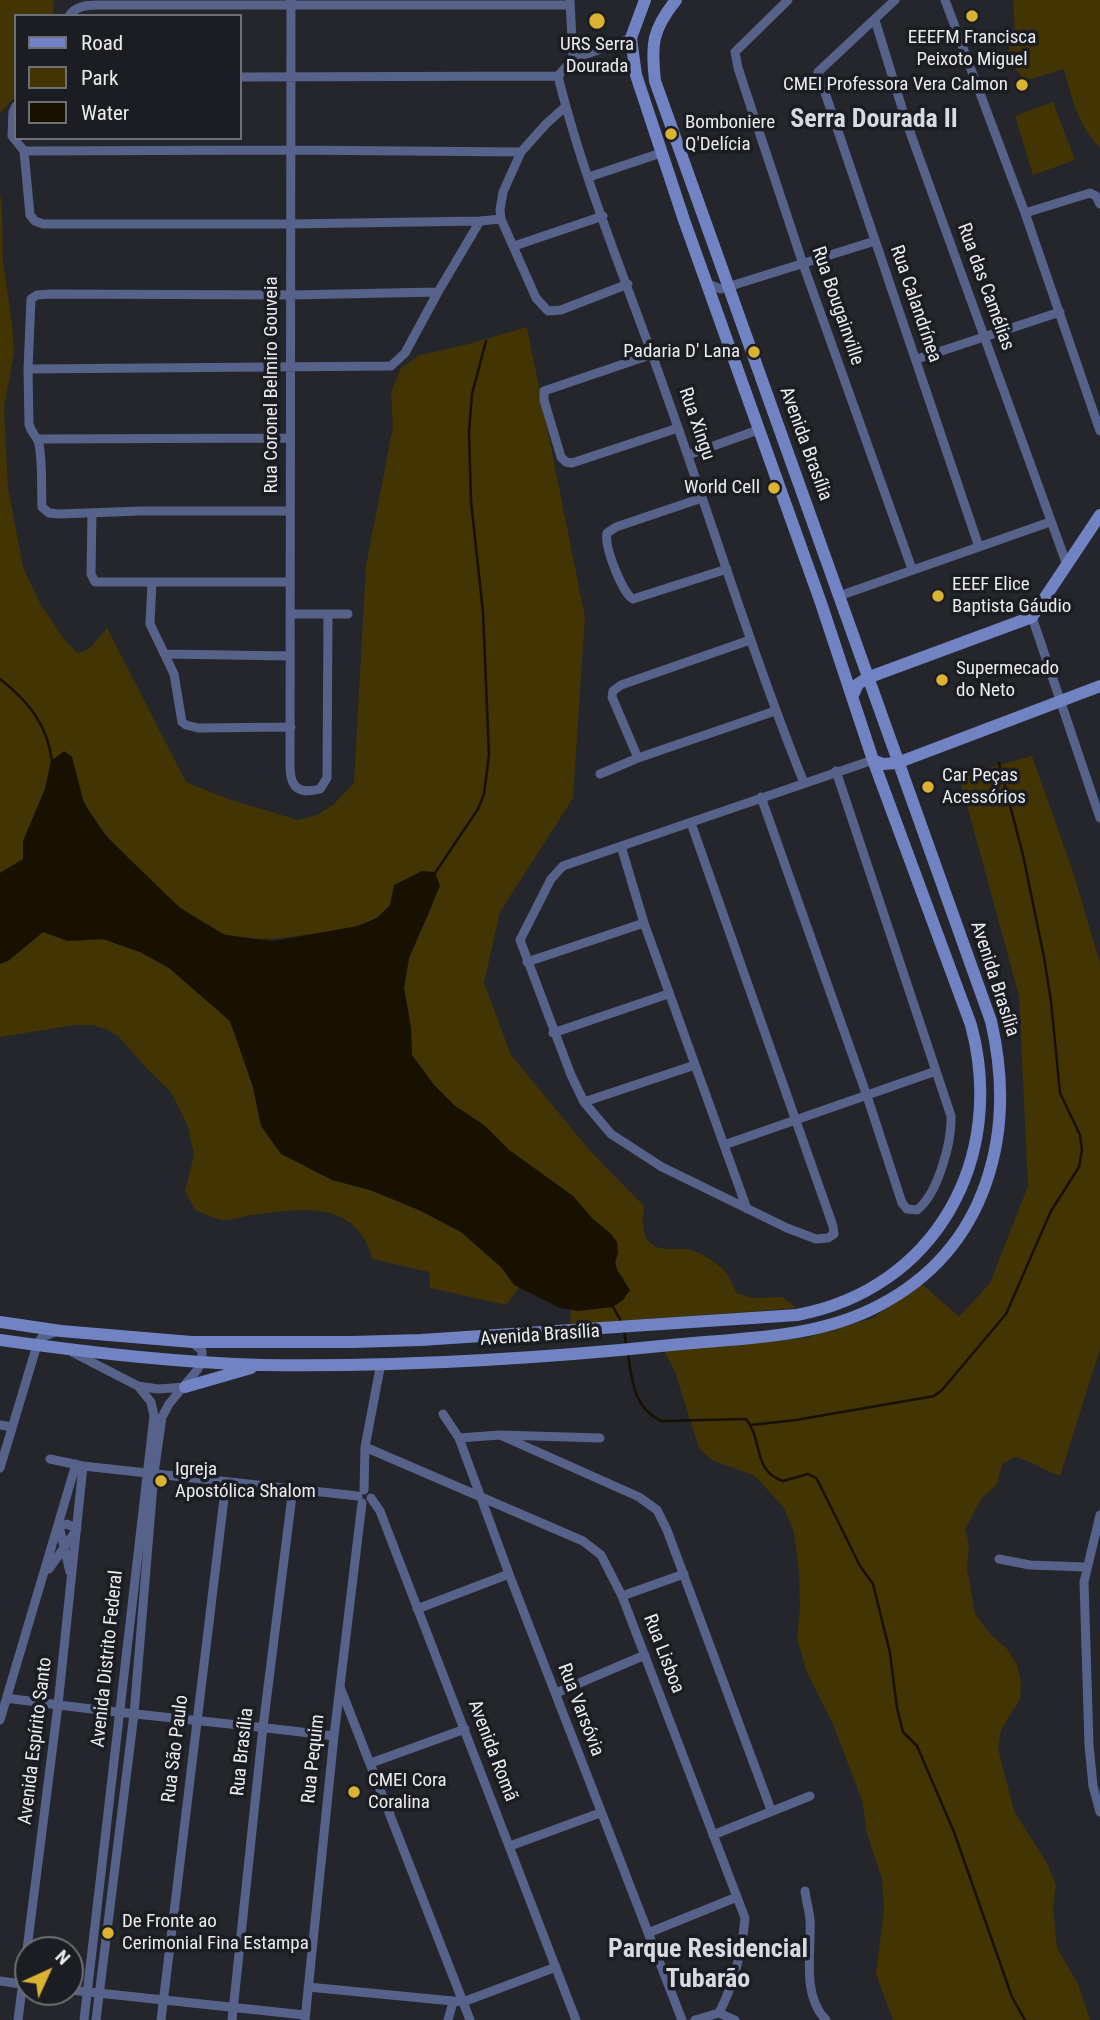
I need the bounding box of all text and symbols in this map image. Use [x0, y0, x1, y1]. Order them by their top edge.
marker: EEEFM Francisca Peixoto Miguel [964, 8, 980, 24]
marker: URS Serra Dourada [587, 11, 607, 31]
legend [14, 14, 242, 140]
place label: EEEFM Francisca Peixoto Miguel [908, 27, 1036, 71]
text: Road [81, 31, 123, 55]
place label: URS Serra Dourada [560, 34, 634, 78]
text: Park [81, 66, 118, 90]
place label: CMEI Professora Vera Calmon [783, 74, 1008, 96]
marker: CMEI Professora Vera Calmon [1014, 77, 1030, 93]
text: Water [81, 101, 129, 125]
district label: Serra Dourada II [790, 104, 958, 136]
place label: Bomboniere Q'Delícia [685, 112, 775, 156]
marker: Bomboniere Q'Delícia [663, 126, 679, 142]
street label: Rua das Camélias [951, 220, 1019, 354]
street label: Rua Calandrínea [884, 243, 946, 365]
street label: Rua Bougainville [806, 244, 868, 368]
street label: Rua Coronel Belmiro Gouveia [261, 276, 283, 494]
place label: Padaria D' Lana [623, 341, 740, 363]
marker: Padaria D' Lana [746, 344, 762, 360]
street label: Avenida Brasília [774, 384, 836, 504]
street label: Rua Xingu [673, 385, 719, 463]
place label: World Cell [684, 477, 760, 499]
marker: World Cell [766, 480, 782, 496]
place label: EEEF Elice Baptista Gáudio [952, 574, 1071, 618]
marker: EEEF Elice Baptista Gáudio [930, 588, 946, 604]
place label: Supermecado do Neto [956, 658, 1059, 702]
marker: Supermecado do Neto [934, 672, 950, 688]
place label: Car Peças Acessórios [942, 765, 1026, 809]
marker: Car Peças Acessórios [920, 779, 936, 795]
street label: Avenida Brasília [965, 919, 1023, 1039]
street label: Avenida Brasília [479, 1320, 601, 1352]
place label: Igreja Apostólica Shalom [175, 1459, 316, 1503]
marker: Igreja Apostólica Shalom [153, 1473, 169, 1489]
street label: Avenida Distrito Federal [87, 1569, 129, 1749]
street label: Rua Lisboa [638, 1611, 688, 1697]
street label: Avenida Espírito Santo [14, 1656, 58, 1826]
street label: Rua Varsóvia [552, 1660, 608, 1760]
street label: Rua São Paulo [158, 1694, 194, 1804]
street label: Avenida Romã [462, 1697, 522, 1805]
street label: Rua Brasília [227, 1707, 259, 1797]
street label: Rua Pequim [298, 1713, 330, 1805]
place label: CMEI Cora Coralina [368, 1770, 447, 1814]
marker: CMEI Cora Coralina [346, 1784, 362, 1800]
place label: De Fronte ao Cerimonial Fina Estampa [122, 1911, 309, 1955]
marker: De Fronte ao Cerimonial Fina Estampa [100, 1925, 116, 1941]
district label: Parque Residencial Tubarão [608, 1934, 808, 1996]
north arrow [14, 1936, 84, 2006]
text: N [51, 1945, 75, 1969]

